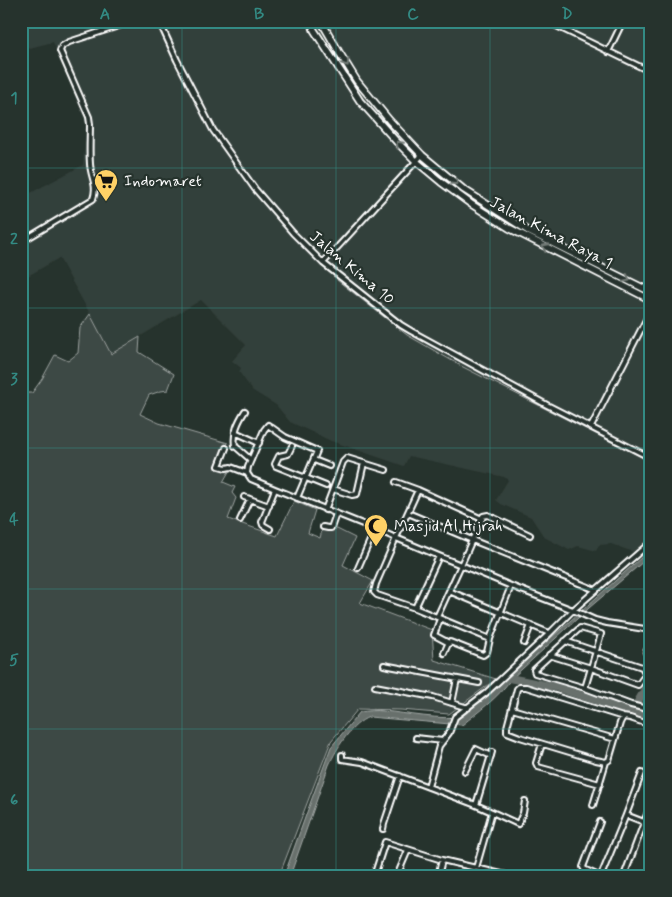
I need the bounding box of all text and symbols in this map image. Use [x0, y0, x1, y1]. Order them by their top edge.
text: A [100, 4, 110, 25]
text: B [254, 4, 264, 25]
text: C [407, 4, 419, 25]
text: D [561, 4, 573, 25]
one-way arrow [339, 58, 349, 67]
text: 1 [10, 88, 18, 109]
one-way arrow [395, 140, 404, 149]
supermarket icon: Indomaret [93, 168, 119, 202]
place label: Indomaret [124, 171, 202, 192]
one-way arrow [449, 177, 458, 185]
street label: Jalan Kima Raya 1 [486, 192, 616, 274]
street label: Jalan Kima 10 [305, 226, 399, 310]
text: 2 [10, 229, 18, 250]
one-way arrow [541, 243, 550, 253]
one-way arrow [621, 273, 630, 283]
text: 3 [10, 369, 18, 390]
text: 4 [9, 509, 19, 530]
mosque icon: Masjid Al Hijrah [363, 513, 389, 547]
place label: Masjid Al Hijrah [394, 516, 503, 537]
text: 5 [9, 650, 19, 671]
text: 6 [10, 790, 18, 811]

